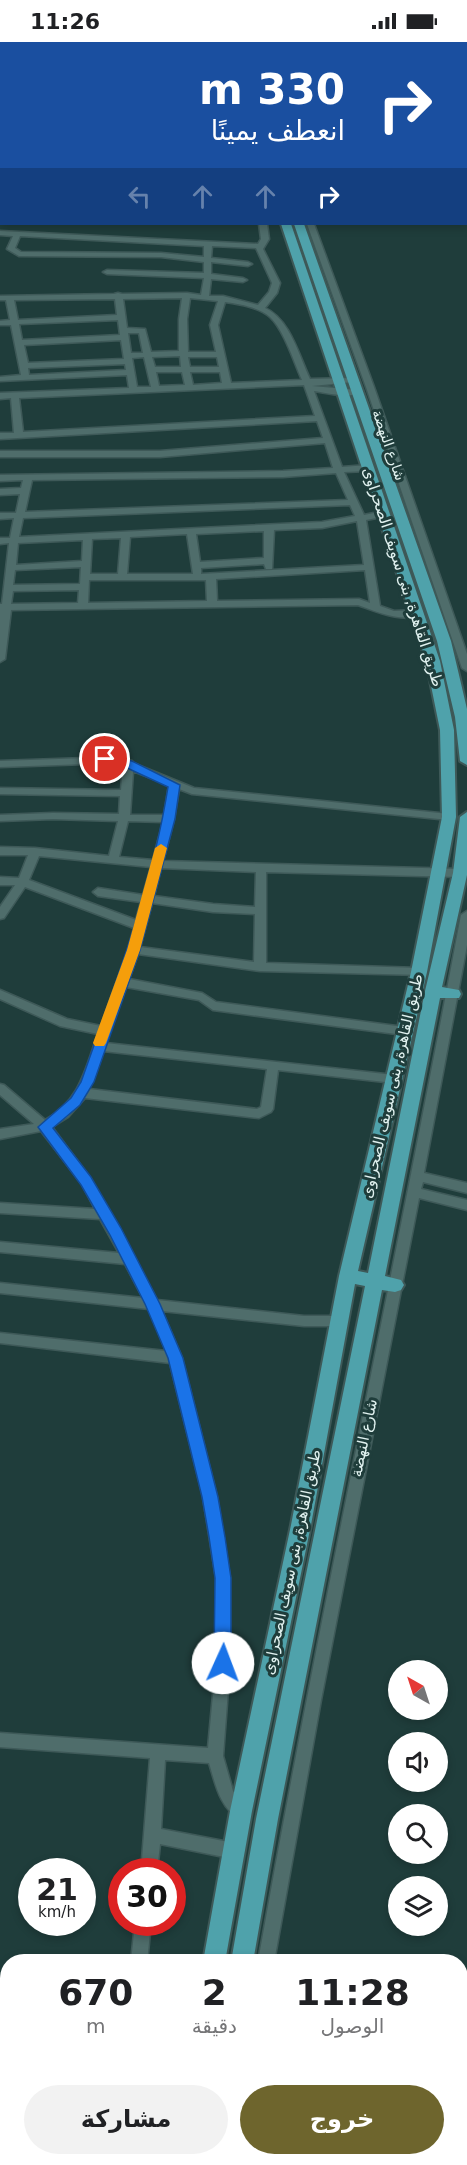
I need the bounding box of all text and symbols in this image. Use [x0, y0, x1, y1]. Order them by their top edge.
text: 11:26 [30, 9, 100, 34]
text: 330 m [199, 65, 345, 114]
icon: right [366, 66, 444, 144]
text: انعطف يمينًا [211, 115, 345, 146]
icon: left [123, 180, 156, 213]
icon: ahead [186, 180, 219, 213]
icon: ahead [249, 180, 282, 213]
icon: right [312, 180, 345, 213]
street label: شارع النهضة [368, 407, 409, 483]
street label: طريق القاهرة, بنى سويف الصحراوى [359, 465, 447, 689]
pin [79, 733, 130, 784]
icon: arrive [88, 742, 121, 775]
street label: طريق القاهرة, بنى سويف الصحراوى [357, 972, 427, 1200]
street label: شارع النهضة [347, 1397, 381, 1479]
street label: طريق القاهرة, بنى سويف الصحراوى [259, 1448, 325, 1676]
position arrow [191, 1631, 255, 1695]
north arrow [388, 1660, 448, 1720]
map controls [388, 1660, 448, 1936]
button: sound [388, 1732, 448, 1792]
button: search [388, 1804, 448, 1864]
speed limit sign: 30 [108, 1858, 186, 1936]
text: 21 [36, 1872, 78, 1907]
button: layers [388, 1876, 448, 1936]
text: km/h [38, 1903, 76, 1921]
text: 670 [58, 1972, 133, 2013]
text: 2 [202, 1972, 227, 2013]
text: 11:28 [295, 1972, 410, 2013]
text: m [86, 2014, 106, 2038]
text: دقيقة [192, 2014, 237, 2038]
text: الوصول [321, 2014, 384, 2038]
button: مشاركة [24, 2085, 228, 2154]
button: خروج [240, 2085, 444, 2154]

